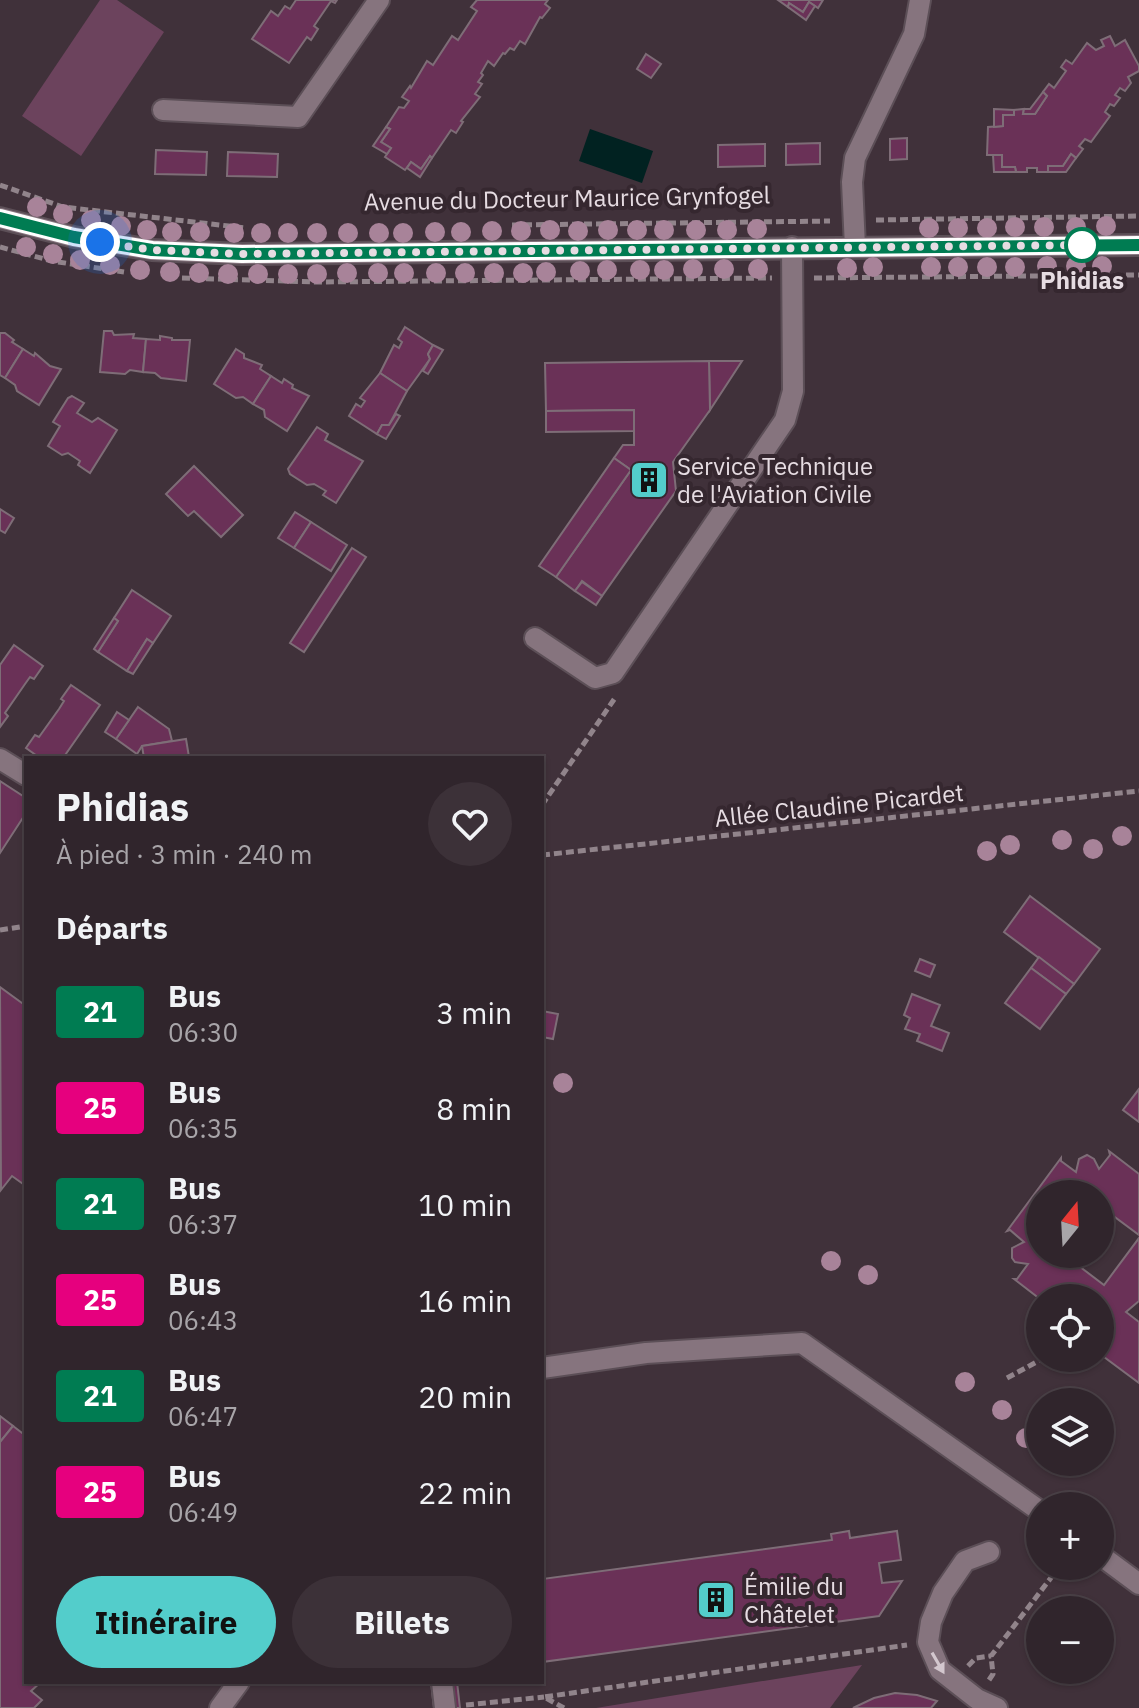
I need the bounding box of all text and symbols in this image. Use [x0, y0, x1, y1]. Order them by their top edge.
street label: Avenue du Docteur Maurice Grynfogel [364, 178, 770, 218]
your location [80, 222, 120, 262]
marker: Phidias [1065, 228, 1099, 262]
place label: Phidias [1040, 264, 1124, 296]
place label: Service Technique de l'Aviation Civile [677, 450, 873, 510]
building icon: Service Technique de l'Aviation Civile [628, 459, 670, 501]
street label: Allée Claudine Picardet [713, 776, 965, 834]
text: Phidias [56, 782, 189, 831]
button: heart [428, 782, 512, 866]
text: À pied · 3 min · 240 m [56, 837, 313, 871]
text: Départs [56, 908, 168, 947]
text: Bus [168, 976, 221, 1015]
text: 21 [83, 993, 117, 1030]
text: 3 min [436, 993, 512, 1032]
text: 06:30 [168, 1015, 238, 1049]
text: Bus [168, 1072, 221, 1111]
text: 25 [83, 1089, 117, 1126]
text: 8 min [436, 1089, 512, 1128]
text: 06:35 [168, 1111, 238, 1145]
text: Bus [168, 1168, 221, 1207]
north arrow [1026, 1180, 1114, 1268]
map controls [1026, 1180, 1114, 1684]
text: 21 [83, 1185, 117, 1222]
text: 10 min [418, 1185, 512, 1224]
text: 06:37 [168, 1207, 238, 1241]
text: Bus [168, 1264, 221, 1303]
text: 25 [83, 1281, 117, 1318]
text: 16 min [418, 1281, 512, 1320]
button: locate [1026, 1284, 1114, 1372]
text: 06:43 [168, 1303, 238, 1337]
text: Bus [168, 1360, 221, 1399]
text: 21 [83, 1377, 117, 1414]
text: 20 min [418, 1377, 512, 1416]
button: layers [1026, 1388, 1114, 1476]
text: 06:47 [168, 1399, 238, 1433]
text: Bus [168, 1456, 221, 1495]
text: 25 [83, 1473, 117, 1510]
text: 22 min [418, 1473, 512, 1512]
button: + [1026, 1492, 1114, 1580]
text: 06:49 [168, 1495, 238, 1529]
place label: Émilie du Châtelet [744, 1570, 844, 1630]
button: Itinéraire [56, 1576, 276, 1668]
button: Billets [292, 1576, 512, 1668]
building icon: Émilie du Châtelet [695, 1579, 737, 1621]
button: − [1026, 1596, 1114, 1684]
one-way arrow [931, 1652, 945, 1674]

